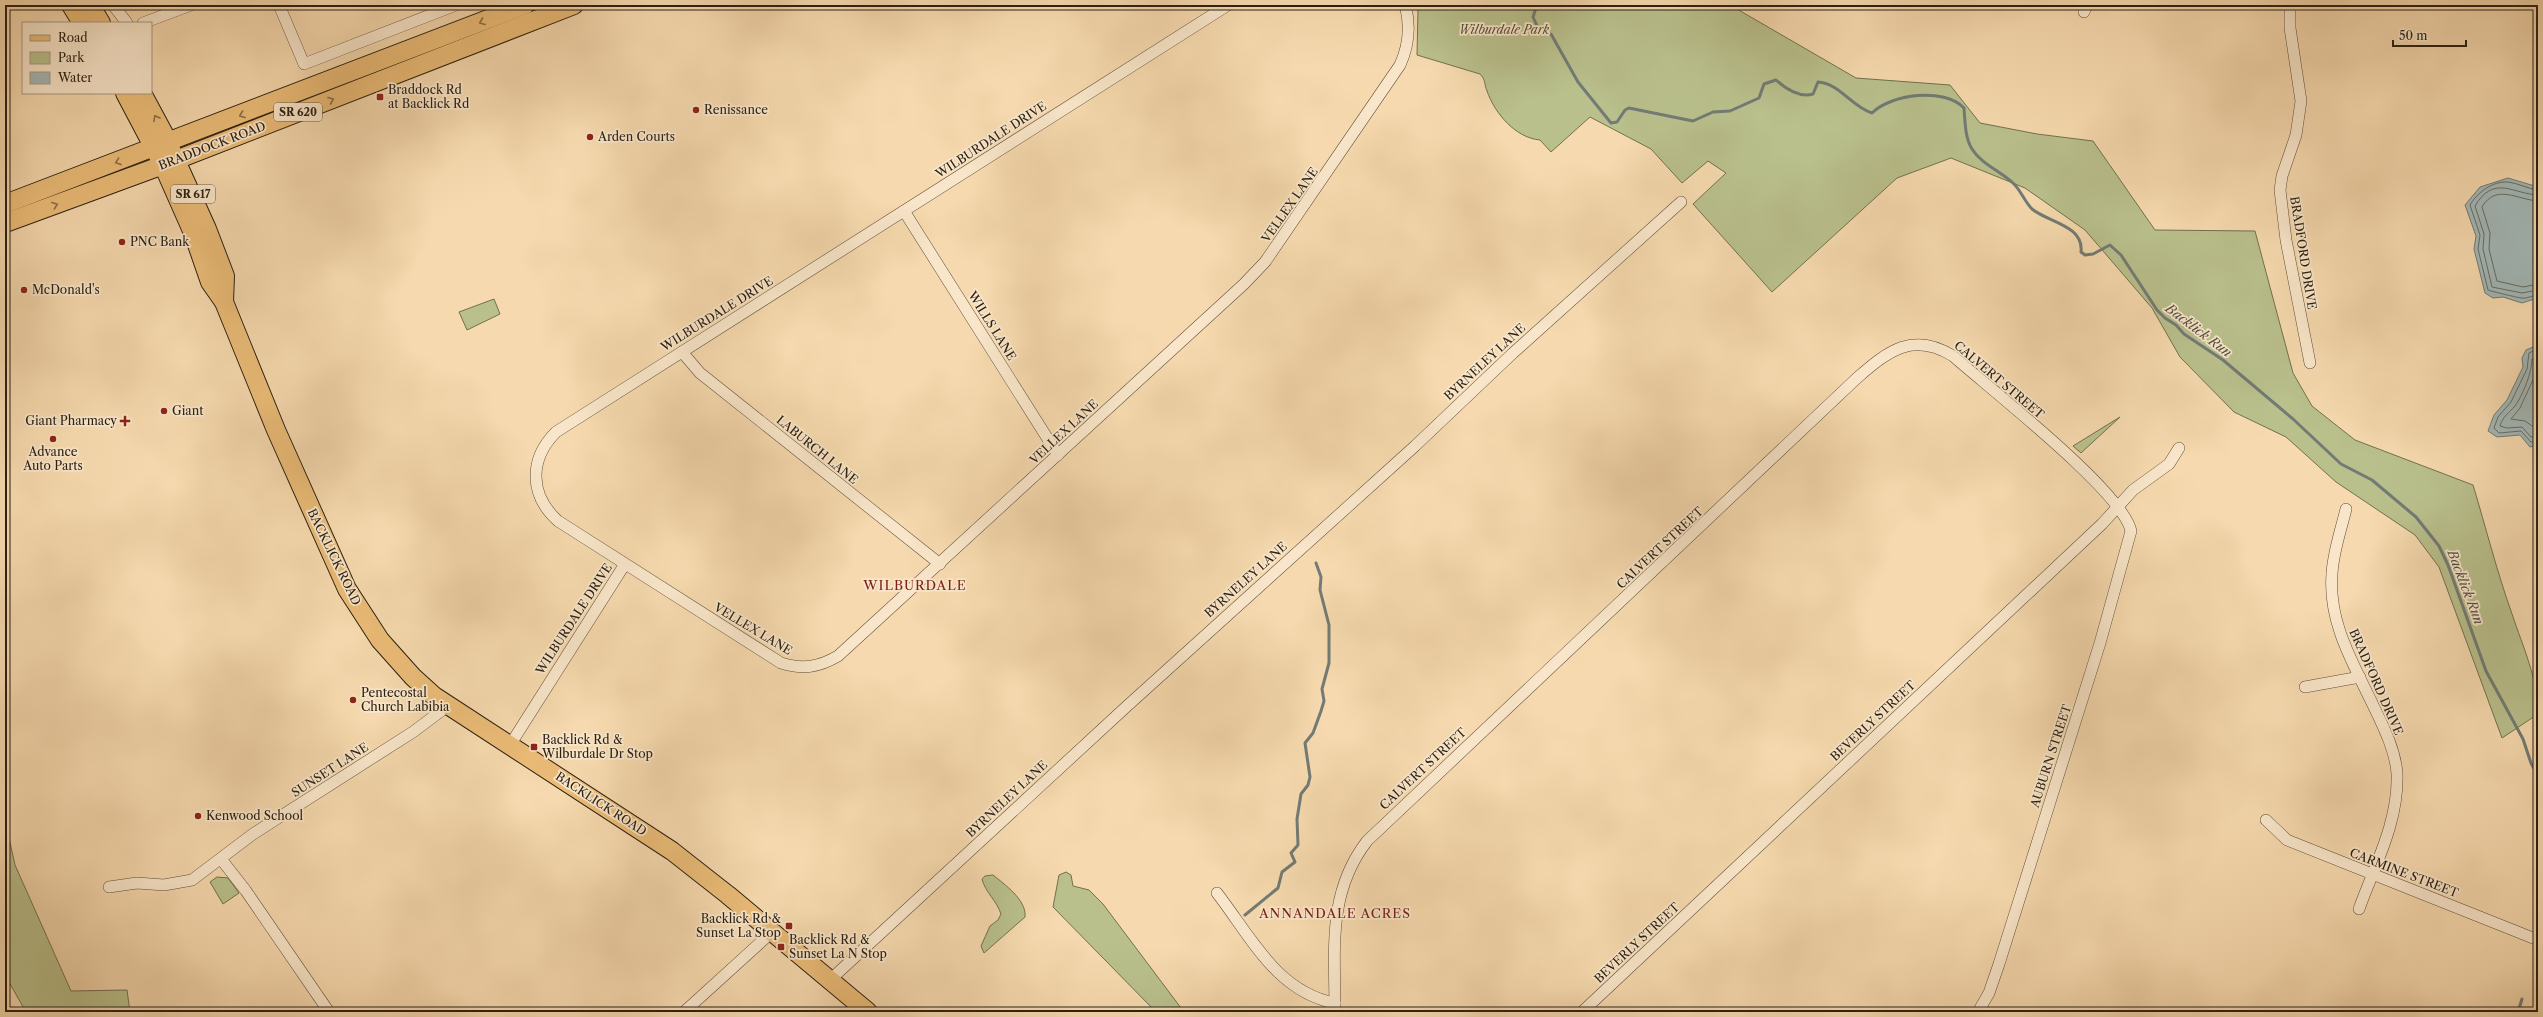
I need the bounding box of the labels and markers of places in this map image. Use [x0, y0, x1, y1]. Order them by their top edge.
place label: Braddock Rd at Backlick Rd [388, 82, 470, 111]
marker: Braddock Rd at Backlick Rd [375, 92, 385, 102]
place label: Renissance [704, 102, 768, 117]
marker: Renissance [691, 105, 701, 115]
place label: Arden Courts [597, 129, 675, 144]
marker: Arden Courts [585, 132, 595, 142]
place label: PNC Bank [130, 234, 190, 249]
marker: PNC Bank [117, 237, 127, 247]
place label: McDonald's [32, 282, 100, 297]
marker: McDonald's [19, 285, 29, 295]
place label: Giant [172, 403, 204, 418]
marker: Giant [159, 406, 169, 416]
place label: Giant Pharmacy [25, 413, 117, 428]
marker: Giant Pharmacy [120, 416, 130, 426]
marker: Advance Auto Parts [48, 434, 58, 444]
place label: Advance Auto Parts [22, 444, 83, 473]
place label: Pentecostal Church Labibia [361, 685, 450, 714]
marker: Pentecostal Church Labibia [348, 695, 358, 705]
place label: Backlick Rd & Wilburdale Dr Stop [541, 732, 653, 761]
marker: Backlick Rd & Wilburdale Dr Stop [529, 742, 539, 752]
place label: Kenwood School [206, 808, 303, 823]
marker: Kenwood School [193, 811, 203, 821]
place label: Backlick Rd & Sunset La Stop [696, 911, 781, 940]
marker: Backlick Rd & Sunset La Stop [784, 921, 794, 931]
place label: Backlick Rd & Sunset La N Stop [789, 932, 887, 961]
marker: Backlick Rd & Sunset La N Stop [776, 942, 786, 952]

